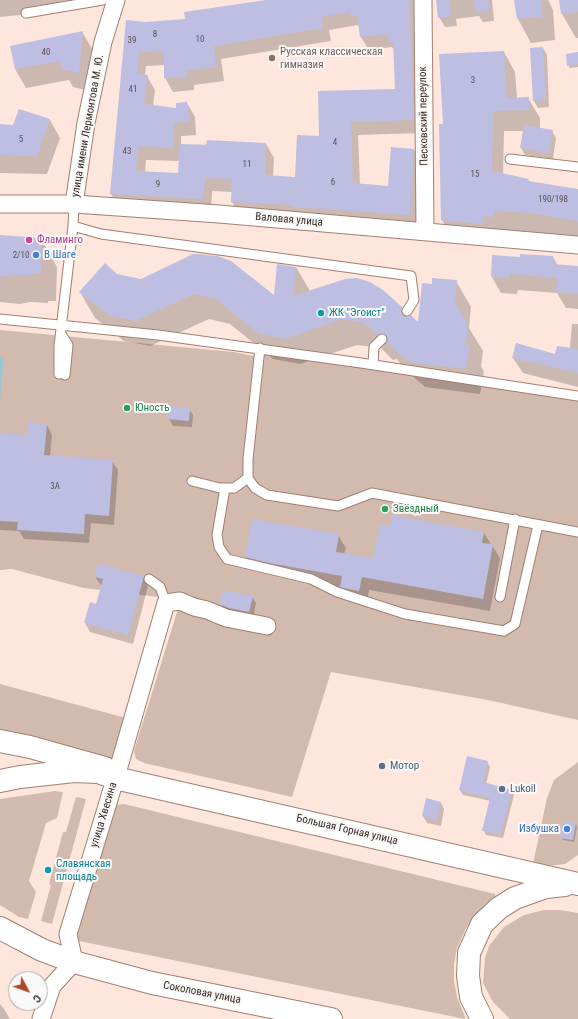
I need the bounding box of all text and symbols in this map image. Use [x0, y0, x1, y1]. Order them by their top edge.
house number: 8 [153, 30, 157, 40]
house number: 10 [196, 35, 204, 45]
house number: 39 [128, 36, 136, 46]
place label: Русская классическая гимназия [280, 45, 383, 71]
house number: 40 [42, 48, 50, 58]
marker: Русская классическая гимназия [267, 53, 277, 63]
street label: улица имени Лермонтова М. Ю. [69, 54, 107, 198]
street label: Песковский переулок [417, 66, 431, 166]
house number: 3 [471, 76, 475, 86]
house number: 41 [129, 85, 137, 95]
house number: 5 [19, 135, 23, 145]
house number: 4 [333, 138, 337, 148]
house number: 43 [123, 147, 131, 157]
house number: 11 [243, 160, 251, 170]
house number: 15 [471, 170, 479, 180]
house number: 6 [331, 178, 335, 188]
house number: 9 [156, 180, 160, 190]
house number: 190/198 [538, 195, 568, 205]
street label: Валовая улица [255, 210, 323, 230]
place label: Фламинго [37, 233, 83, 247]
marker: Фламинго [24, 235, 34, 245]
place label: В Шаге [44, 248, 76, 262]
marker: В Шаге [31, 250, 41, 260]
house number: 2/10 [13, 251, 29, 261]
place label: ЖК "Эгоист" [329, 306, 385, 320]
marker: ЖК "Эгоист" [316, 308, 326, 318]
place label: Юность [135, 401, 170, 415]
marker: Юность [122, 403, 132, 413]
house number: 3А [50, 482, 60, 492]
place label: Звёздный [393, 502, 439, 516]
marker: Звёздный [380, 504, 390, 514]
place label: Мотор [390, 759, 419, 773]
marker: Мотор [377, 761, 387, 771]
street label: улица Хвесина [88, 781, 120, 849]
place label: Lukoil [510, 782, 536, 796]
marker: Lukoil [497, 784, 507, 794]
street label: Большая Горная улица [295, 812, 399, 848]
place label: Избушка [519, 822, 559, 836]
marker: Избушка [562, 824, 572, 834]
place label: Славянская площадь [56, 857, 111, 883]
marker: Славянская площадь [43, 865, 53, 875]
north arrow [8, 971, 48, 1011]
street label: Соколовая улица [162, 979, 242, 1007]
text: С [30, 992, 44, 1005]

